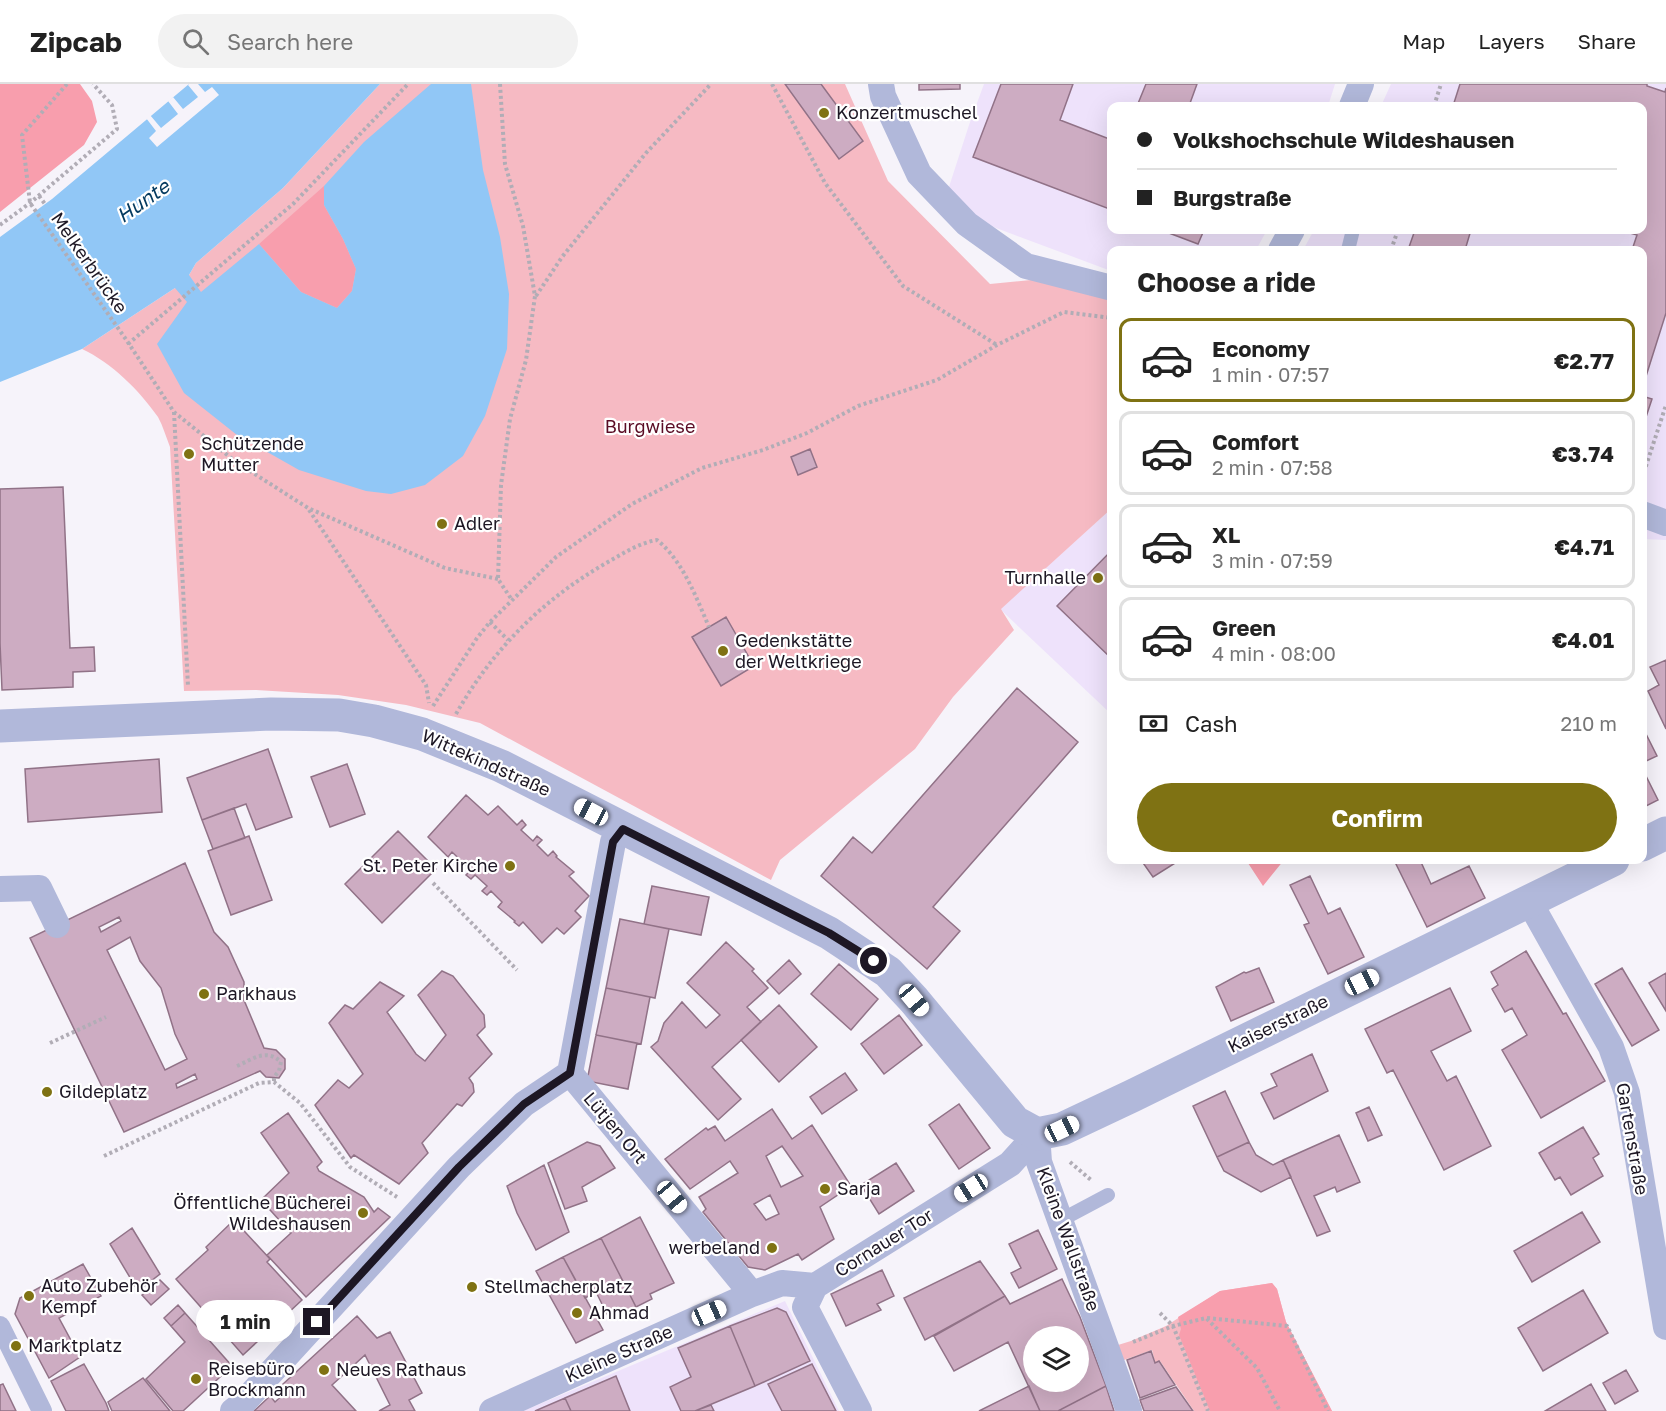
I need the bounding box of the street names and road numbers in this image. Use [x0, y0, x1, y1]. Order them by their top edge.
street label: Melkerbrücke [47, 208, 133, 317]
street label: Wittekindstraße [419, 724, 554, 800]
street label: Kaiserstraße [1224, 989, 1331, 1057]
street label: Gartenstraße [1612, 1081, 1654, 1197]
street label: Lütjen Ort [579, 1087, 652, 1168]
street label: Kleine Wallstraße [1033, 1163, 1105, 1314]
street label: Cornauer Tor [830, 1203, 937, 1281]
street label: Kleine Straße [561, 1320, 676, 1387]

